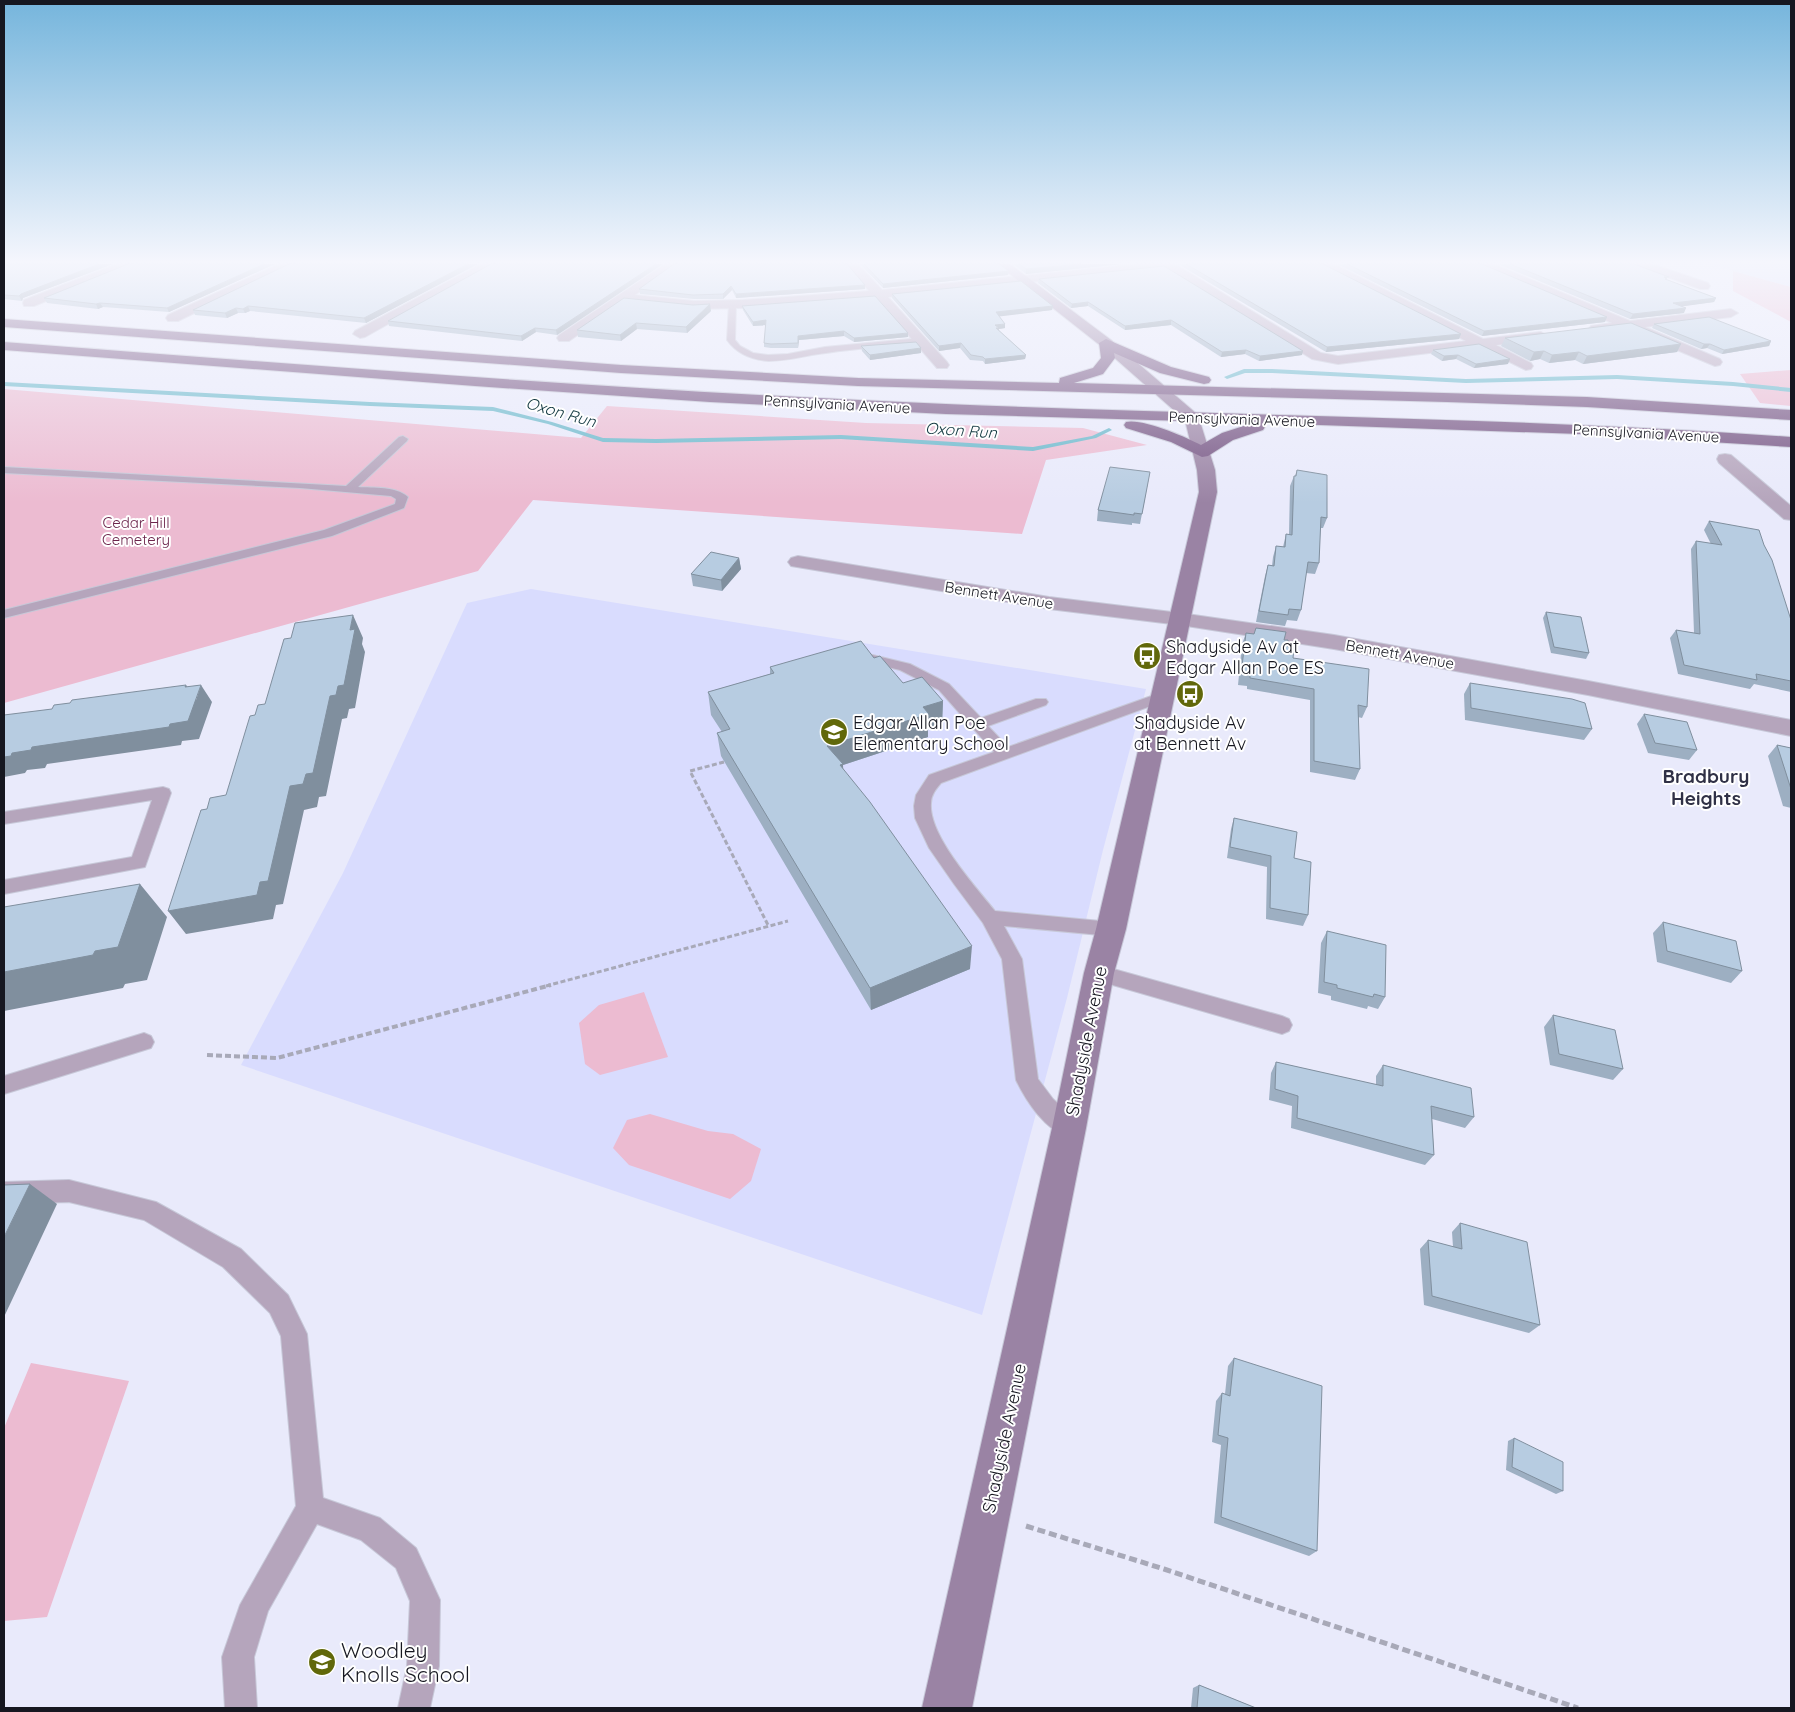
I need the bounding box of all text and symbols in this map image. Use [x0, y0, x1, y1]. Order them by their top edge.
street label: Pennsylvania Avenue [763, 391, 911, 417]
water label: Oxon Run [524, 392, 599, 432]
street label: Pennsylvania Avenue [1168, 407, 1316, 431]
water label: Oxon Run [924, 418, 998, 443]
street label: Pennsylvania Avenue [1572, 420, 1720, 446]
park label: Cedar Hill Cemetery [102, 513, 170, 549]
street label: Bennett Avenue [943, 577, 1055, 613]
place label: Shadyside Av at Edgar Allan Poe ES [1166, 635, 1324, 679]
street label: Bennett Avenue [1344, 635, 1456, 673]
bus stop icon: Shadyside Av at Edgar Allan Poe ES [1132, 641, 1162, 671]
bus stop icon: Shadyside Av at Bennett Av [1175, 679, 1205, 709]
place label: Edgar Allan Poe Elementary School [853, 711, 1009, 755]
place label: Shadyside Av at Bennett Av [1134, 711, 1246, 755]
school or university icon: Edgar Allan Poe Elementary School [819, 717, 849, 747]
district label: Bradbury Heights [1663, 764, 1749, 810]
street label: Shadyside Avenue [1060, 964, 1112, 1118]
street label: Shadyside Avenue [977, 1361, 1031, 1515]
place label: Woodley Knolls School [341, 1637, 470, 1687]
school or university icon: Woodley Knolls School [307, 1647, 337, 1677]

